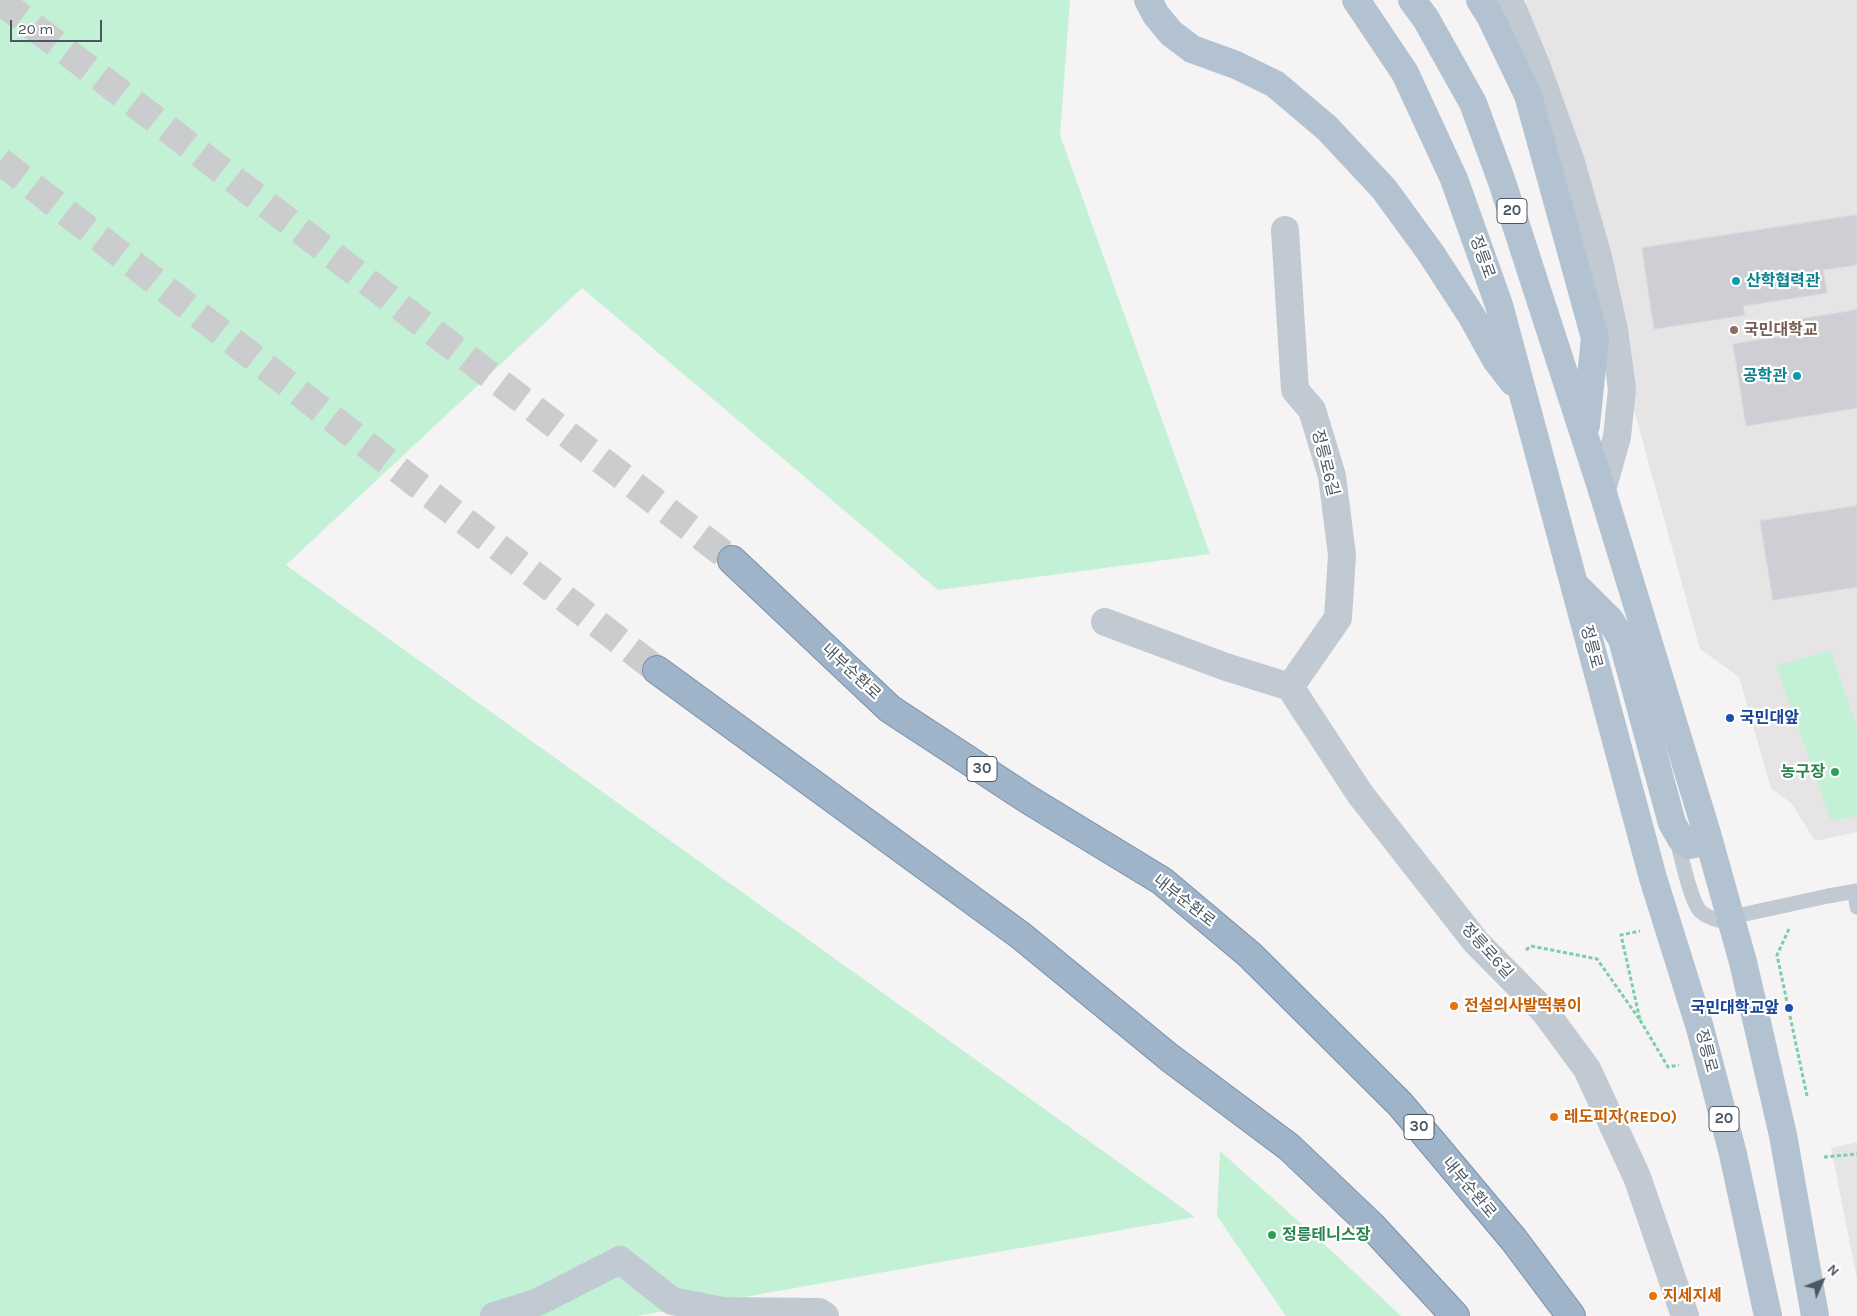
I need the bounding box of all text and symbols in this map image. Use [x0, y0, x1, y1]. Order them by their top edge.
scale bar [12, 10, 105, 42]
text: 20 m [18, 20, 53, 38]
road number: 20 [1497, 198, 1527, 224]
street label: 정릉로 [1465, 233, 1499, 281]
place label: 산학협력관 [1746, 271, 1820, 291]
marker: 산학협력관 [1730, 275, 1742, 287]
place label: 국민대학교 [1744, 320, 1818, 340]
marker: 국민대학교 [1728, 324, 1740, 336]
place label: 공학관 [1743, 366, 1787, 386]
marker: 공학관 [1791, 370, 1803, 382]
street label: 정릉로6길 [1307, 428, 1343, 498]
street label: 정릉로 [1576, 623, 1606, 671]
street label: 내부순환로 [818, 640, 884, 704]
place label: 국민대앞 [1740, 708, 1799, 728]
marker: 국민대앞 [1724, 712, 1736, 724]
road number: 30 [967, 756, 997, 782]
place label: 농구장 [1781, 762, 1825, 782]
marker: 농구장 [1829, 766, 1841, 778]
street label: 내부순환로 [1149, 871, 1219, 931]
street label: 정릉로6길 [1457, 919, 1517, 983]
place label: 전설의사발떡볶이 [1464, 996, 1582, 1016]
place label: 국민대학교앞 [1691, 998, 1779, 1018]
marker: 전설의사발떡볶이 [1448, 1000, 1460, 1012]
marker: 국민대학교앞 [1783, 1002, 1795, 1014]
street label: 정릉로 [1691, 1027, 1721, 1075]
road number: 20 [1709, 1106, 1739, 1132]
place label: 레도피자(REDO) [1564, 1107, 1677, 1127]
marker: 레도피자(REDO) [1548, 1111, 1560, 1123]
road number: 30 [1404, 1114, 1434, 1140]
street label: 내부순환로 [1438, 1154, 1500, 1222]
place label: 정릉테니스장 [1282, 1225, 1370, 1245]
marker: 정릉테니스장 [1266, 1229, 1278, 1241]
north arrow [1797, 1256, 1847, 1306]
text: N [1824, 1261, 1843, 1280]
place label: 지세지세 [1663, 1286, 1722, 1306]
marker: 지세지세 [1647, 1290, 1659, 1302]

